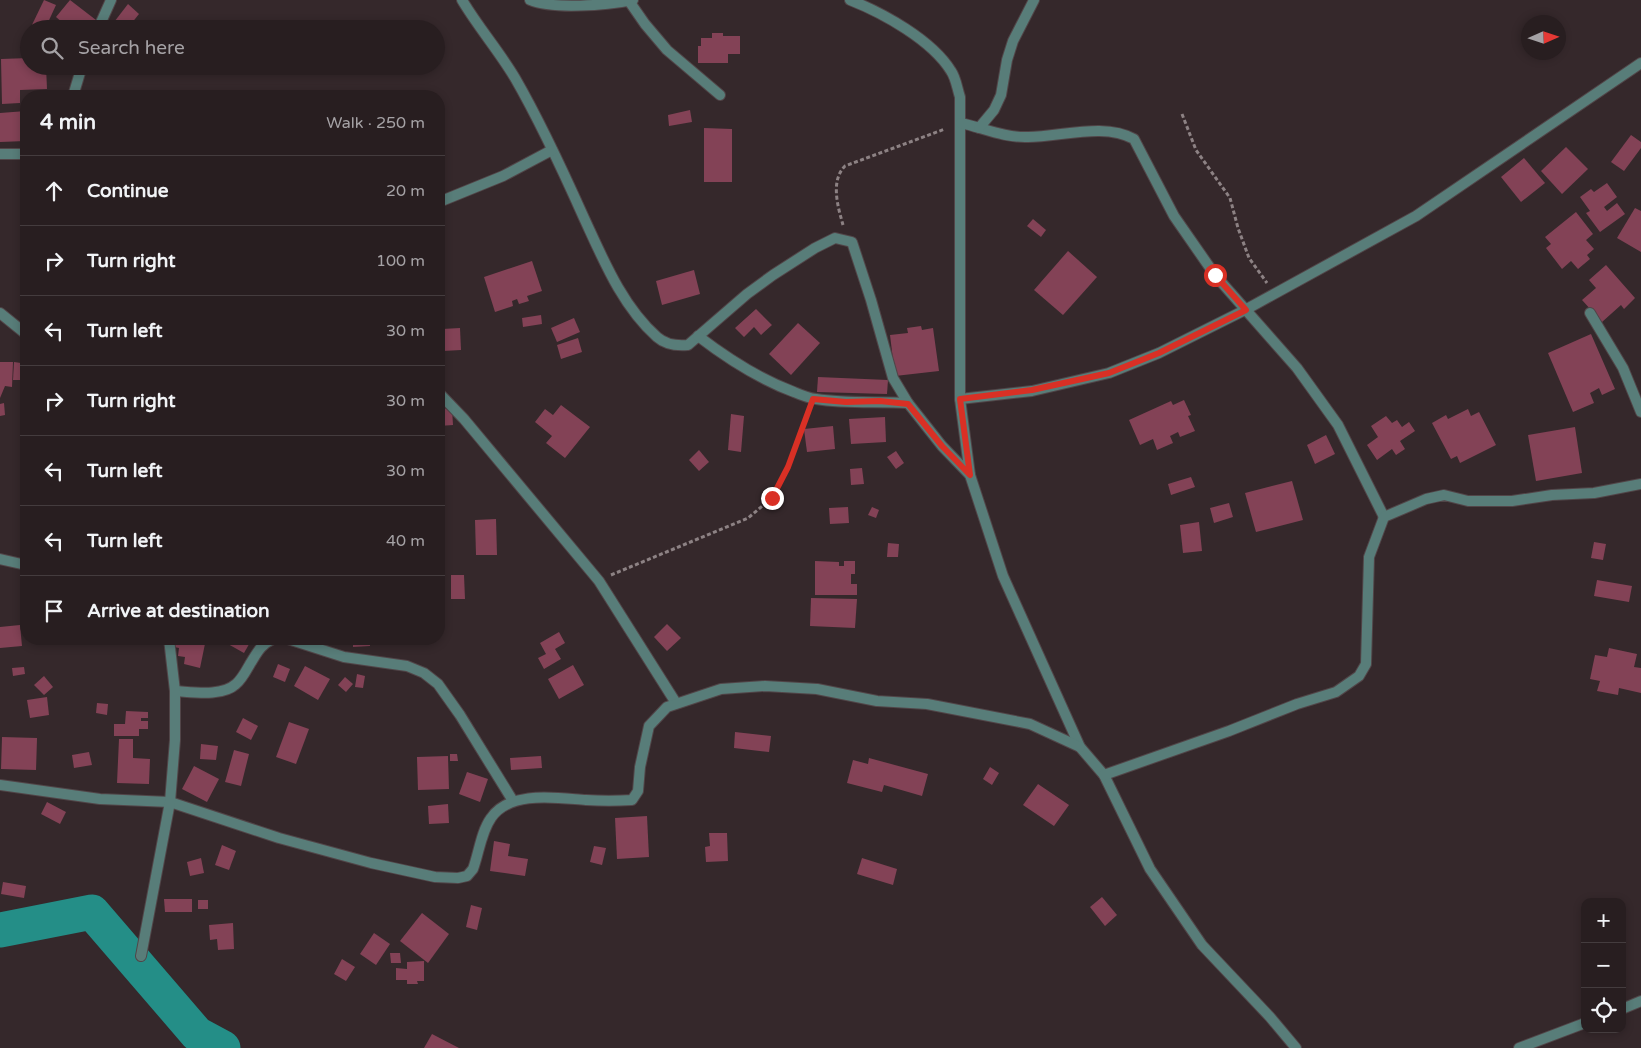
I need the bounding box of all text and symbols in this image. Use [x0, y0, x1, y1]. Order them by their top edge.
north arrow [1521, 15, 1566, 60]
search box [20, 20, 445, 75]
icon: search [38, 34, 66, 62]
text: Search here [78, 37, 185, 59]
text: 4 min [40, 110, 96, 135]
text: Walk · 250 m [326, 113, 425, 133]
icon: ahead [40, 177, 68, 205]
text: Continue [87, 180, 169, 202]
text: 20 m [386, 181, 425, 201]
icon: right [40, 247, 68, 275]
text: Turn right [87, 250, 175, 272]
text: 100 m [376, 251, 425, 271]
route start [1204, 264, 1227, 287]
icon: left [40, 317, 68, 345]
text: Turn left [87, 320, 163, 342]
text: 30 m [386, 321, 425, 341]
icon: right [40, 387, 68, 415]
text: Turn right [87, 390, 175, 412]
text: 30 m [386, 391, 425, 411]
icon: left [40, 457, 68, 485]
text: Turn left [87, 460, 163, 482]
text: 30 m [386, 461, 425, 481]
route end [761, 487, 784, 510]
icon: left [40, 527, 68, 555]
text: Turn left [87, 530, 163, 552]
text: 40 m [386, 531, 425, 551]
icon: arrive [40, 597, 68, 625]
text: Arrive at destination [87, 600, 270, 622]
map controls [1581, 898, 1626, 1033]
button: + [1581, 898, 1626, 943]
button: − [1581, 943, 1626, 988]
button: locate [1581, 988, 1626, 1033]

